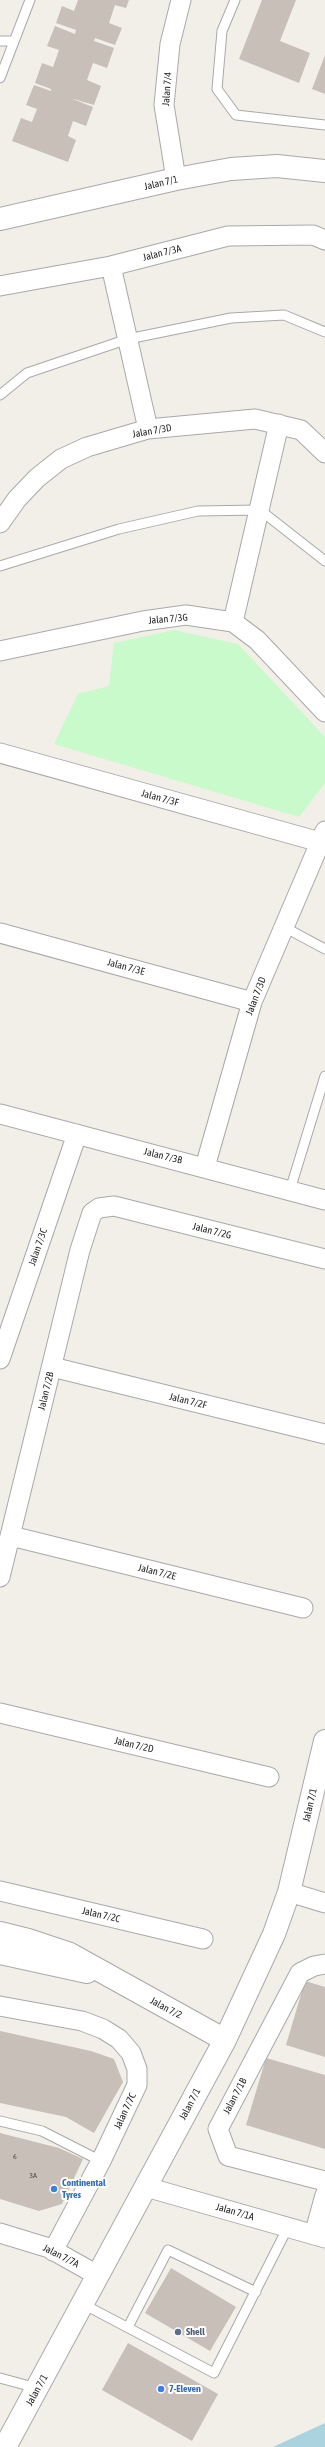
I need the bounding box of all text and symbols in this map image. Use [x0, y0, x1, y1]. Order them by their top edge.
street label: Jalan 7/4 [160, 72, 174, 106]
street label: Jalan 7/1 [143, 173, 179, 193]
street label: Jalan 7/3A [142, 242, 182, 264]
street label: Jalan 7/3D [131, 422, 173, 440]
street label: Jalan 7/3G [148, 611, 188, 627]
street label: Jalan 7/3F [140, 787, 180, 809]
street label: Jalan 7/3E [106, 956, 146, 978]
street label: Jalan 7/3D [243, 975, 269, 1017]
street label: Jalan 7/3B [143, 1145, 183, 1167]
street label: Jalan 7/2G [191, 1220, 233, 1242]
street label: Jalan 7/3C [26, 1227, 50, 1267]
street label: Jalan 7/2B [35, 1371, 57, 1411]
street label: Jalan 7/2F [168, 1391, 208, 1411]
street label: Jalan 7/2E [137, 1562, 177, 1582]
street label: Jalan 7/2D [113, 1735, 155, 1755]
street label: Jalan 7/1 [300, 1787, 320, 1823]
street label: Jalan 7/2C [81, 1905, 121, 1925]
street label: Jalan 7/2 [148, 1995, 184, 2021]
street label: Jalan 7/1B [221, 2076, 249, 2116]
street label: Jalan 7/1 [177, 2086, 203, 2122]
street label: Jalan 7/7C [111, 2091, 139, 2131]
house number: 6 [13, 2151, 17, 2161]
house number: 3A [29, 2170, 37, 2180]
place label: Continental Tyres [62, 2177, 106, 2200]
marker: Continental Tyres [49, 2184, 59, 2194]
street label: Jalan 7/1A [215, 2201, 255, 2223]
street label: Jalan 7/7A [41, 2242, 81, 2270]
place label: Shell [186, 2326, 205, 2338]
marker: Shell [173, 2327, 183, 2337]
street label: Jalan 7/1 [23, 2372, 51, 2408]
place label: 7-Eleven [169, 2383, 201, 2395]
marker: 7-Eleven [156, 2384, 166, 2394]

